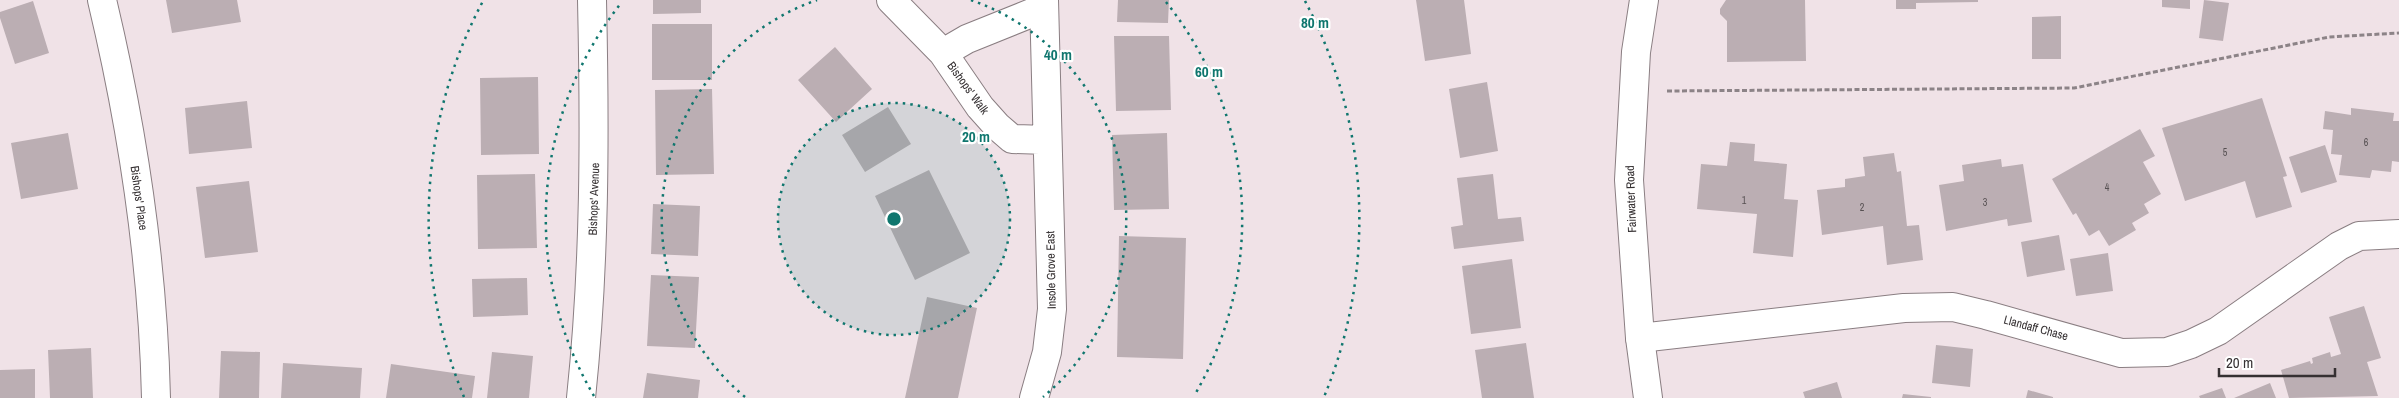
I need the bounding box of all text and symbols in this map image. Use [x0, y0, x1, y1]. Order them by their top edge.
text: 80 m [1301, 12, 1329, 33]
text: 40 m [1044, 44, 1072, 65]
street label: Bishops' Walk [943, 58, 993, 118]
text: 60 m [1195, 61, 1223, 82]
text: 20 m [962, 126, 990, 147]
house number: 6 [2364, 136, 2369, 149]
house number: 5 [2223, 146, 2228, 159]
street label: Bishops' Avenue [585, 162, 603, 236]
street label: Bishops' Place [127, 165, 151, 231]
street label: Fairwater Road [1622, 165, 1640, 233]
house number: 4 [2105, 181, 2110, 194]
house number: 1 [1742, 194, 1747, 207]
house number: 3 [1983, 196, 1988, 209]
house number: 2 [1860, 201, 1865, 214]
centre of rings [885, 210, 903, 228]
street label: Insole Grove East [1042, 230, 1060, 309]
street label: Llandaff Chase [2002, 312, 2070, 344]
scale bar [2219, 346, 2335, 378]
text: 20 m [2226, 352, 2253, 373]

